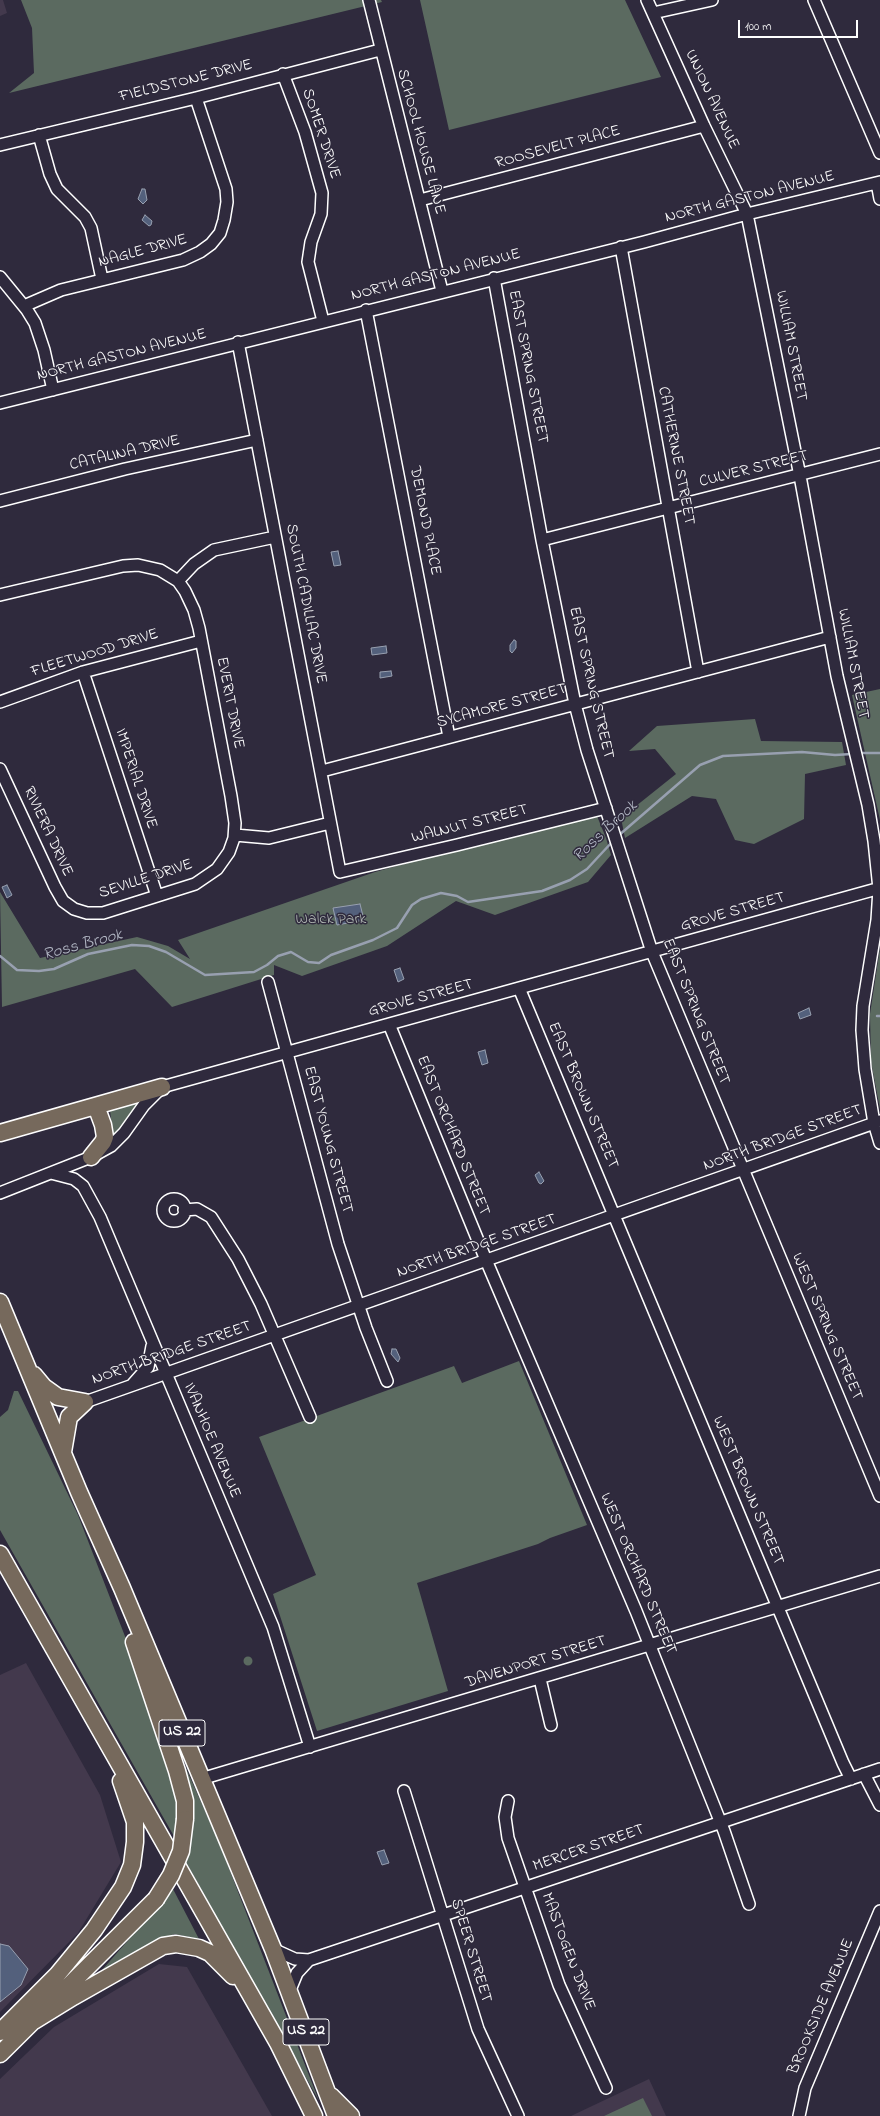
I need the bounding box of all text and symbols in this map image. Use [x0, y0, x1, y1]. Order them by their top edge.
scale bar [740, 12, 860, 38]
text: 100 m [745, 18, 772, 36]
street label: UNION AVENUE [680, 47, 742, 153]
street label: FIELDSTONE DRIVE [117, 56, 255, 108]
street label: SCHOOL HOUSE LANE [391, 67, 449, 217]
street label: SOMER DRIVE [296, 87, 344, 181]
street label: ROOSEVELT PLACE [493, 122, 623, 174]
street label: NORTH GASTON AVENUE [663, 168, 837, 228]
street label: NAGLE DRIVE [97, 231, 189, 273]
street label: NORTH GASTON AVENUE [349, 246, 523, 306]
street label: EAST SPRING STREET [503, 289, 551, 445]
street label: WILLIAM STREET [770, 289, 810, 403]
street label: NORTH GASTON AVENUE [35, 326, 209, 386]
street label: CATHERINE STREET [652, 385, 698, 527]
street label: CATALINA DRIVE [68, 432, 182, 476]
street label: CULVER STREET [697, 447, 811, 493]
street label: DEMOND PLACE [404, 465, 444, 577]
street label: SOUTH CADILLAC DRIVE [280, 522, 330, 686]
street label: EAST SPRING STREET [563, 605, 617, 761]
street label: WILLIAM STREET [832, 607, 872, 721]
street label: FLEETWOOD DRIVE [29, 625, 161, 683]
street label: EVERIT DRIVE [211, 655, 247, 751]
street label: SYCAMORE STREET [435, 680, 569, 734]
street label: IMPERIAL DRIVE [110, 726, 160, 832]
street label: RIVIERA DRIVE [18, 784, 76, 880]
water label: Ross Brook [569, 797, 643, 867]
street label: WALNUT STREET [410, 801, 530, 849]
street label: SEVILLE DRIVE [97, 856, 195, 904]
street label: GROVE STREET [679, 889, 787, 937]
park label: Walck Park [296, 910, 366, 930]
water label: Ross Brook [41, 926, 125, 966]
street label: EAST SPRING STREET [657, 936, 733, 1088]
street label: GROVE STREET [367, 976, 475, 1022]
street label: EAST BROWN STREET [542, 1020, 622, 1172]
street label: EAST ORCHARD STREET [411, 1053, 493, 1219]
street label: EAST YOUNG STREET [298, 1064, 356, 1216]
street label: NORTH BRIDGE STREET [701, 1101, 865, 1177]
street label: NORTH BRIDGE STREET [395, 1211, 559, 1283]
street label: WEST SPRING STREET [786, 1250, 866, 1404]
street label: NORTH BRIDGE STREET [90, 1318, 254, 1390]
street label: IVANHOE AVENUE [178, 1381, 244, 1501]
street label: WEST BROWN STREET [707, 1414, 787, 1568]
street label: WEST ORCHARD STREET [594, 1490, 680, 1658]
street label: DAVENPORT STREET [463, 1632, 609, 1694]
road number: US 22 [159, 1720, 205, 1746]
street label: MERCER STREET [531, 1821, 647, 1877]
street label: MASTOGEN DRIVE [536, 1890, 598, 2014]
street label: SPEER STREET [445, 1897, 495, 2005]
street label: BROOKSIDE AVENUE [785, 1936, 859, 2078]
road number: US 22 [283, 2019, 329, 2045]

